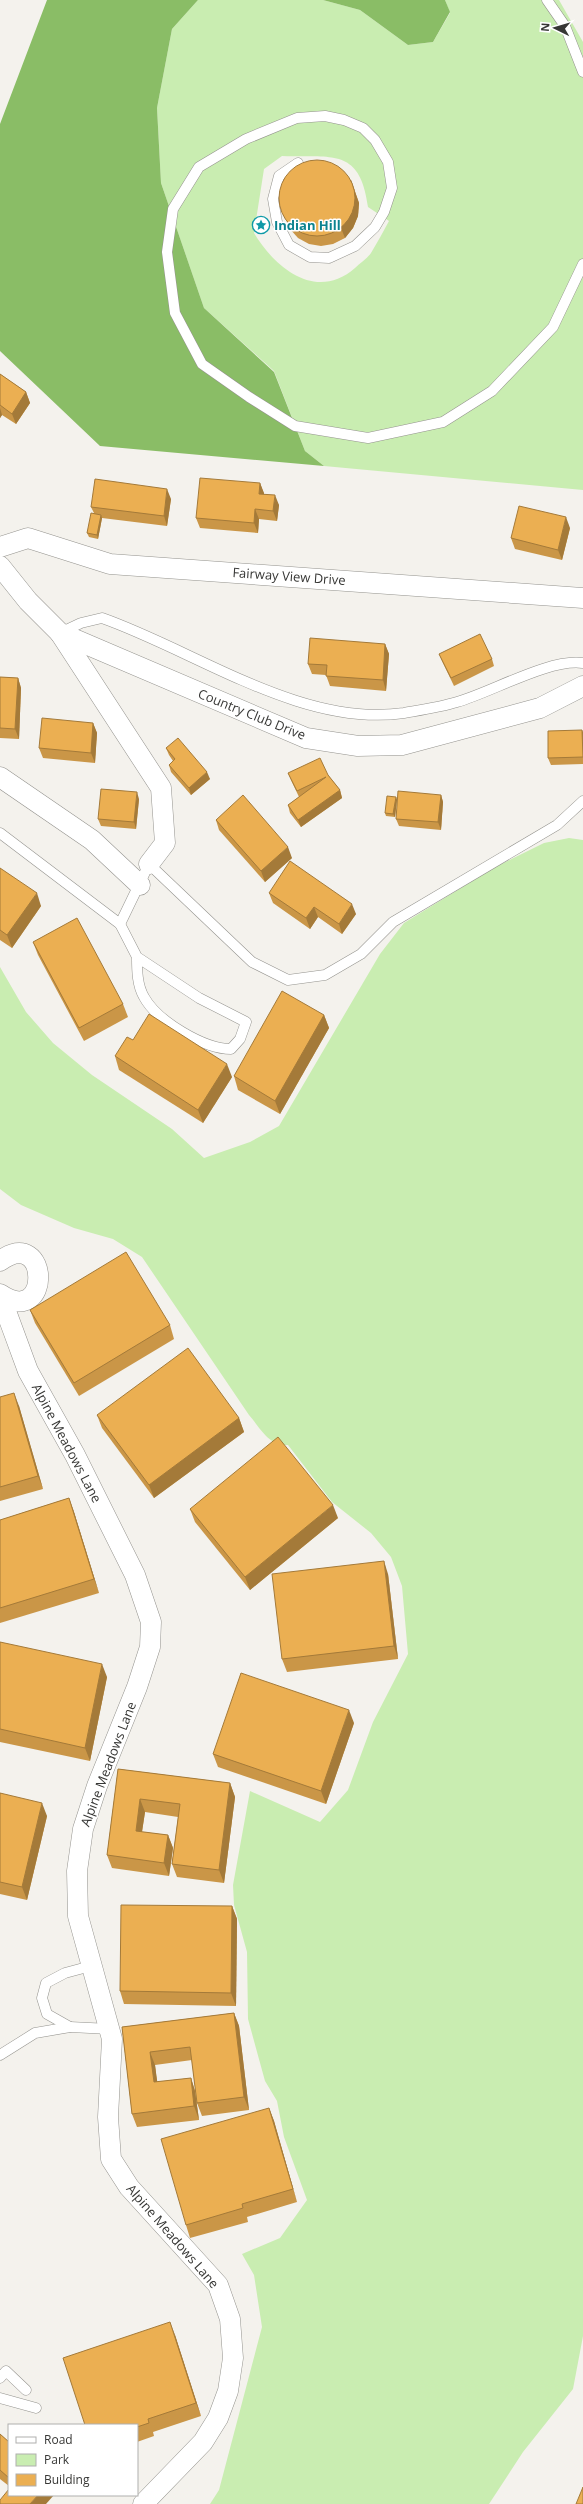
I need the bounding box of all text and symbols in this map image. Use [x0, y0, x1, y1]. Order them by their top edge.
north arrow [535, 8, 575, 48]
text: N [537, 22, 552, 32]
place icon: Indian Hill [251, 215, 271, 235]
place label: Indian Hill [274, 216, 341, 234]
street label: Fairway View Drive [232, 563, 346, 589]
street label: Country Club Drive [196, 684, 308, 744]
street label: Alpine Meadows Lane [28, 1380, 106, 1506]
street label: Alpine Meadows Lane [76, 1699, 140, 1829]
street label: Alpine Meadows Lane [123, 2180, 223, 2292]
legend [8, 2424, 138, 2496]
text: Road [44, 2431, 73, 2448]
text: Park [44, 2451, 70, 2468]
text: Building [44, 2471, 90, 2488]

